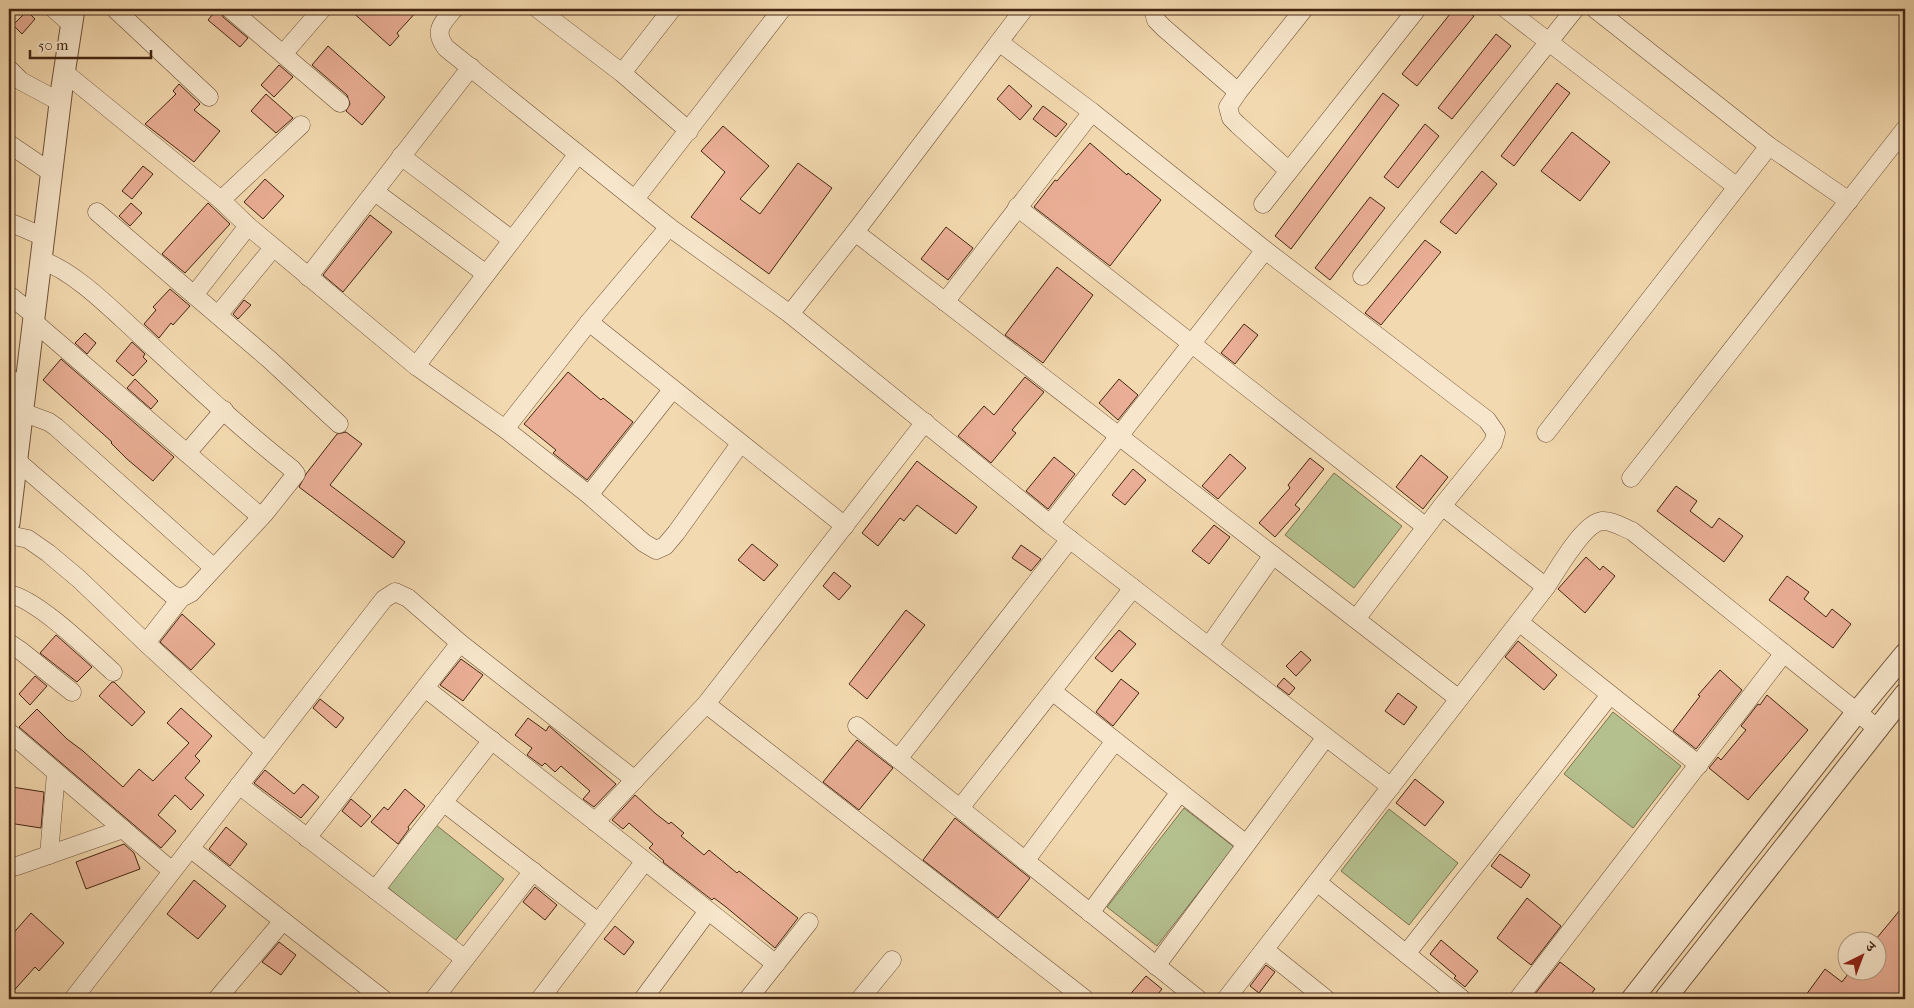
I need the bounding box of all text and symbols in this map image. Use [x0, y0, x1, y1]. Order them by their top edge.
scale bar [30, 28, 151, 60]
text: 50 m [38, 36, 69, 54]
north arrow [1836, 930, 1886, 980]
text: उ [1861, 937, 1879, 956]

